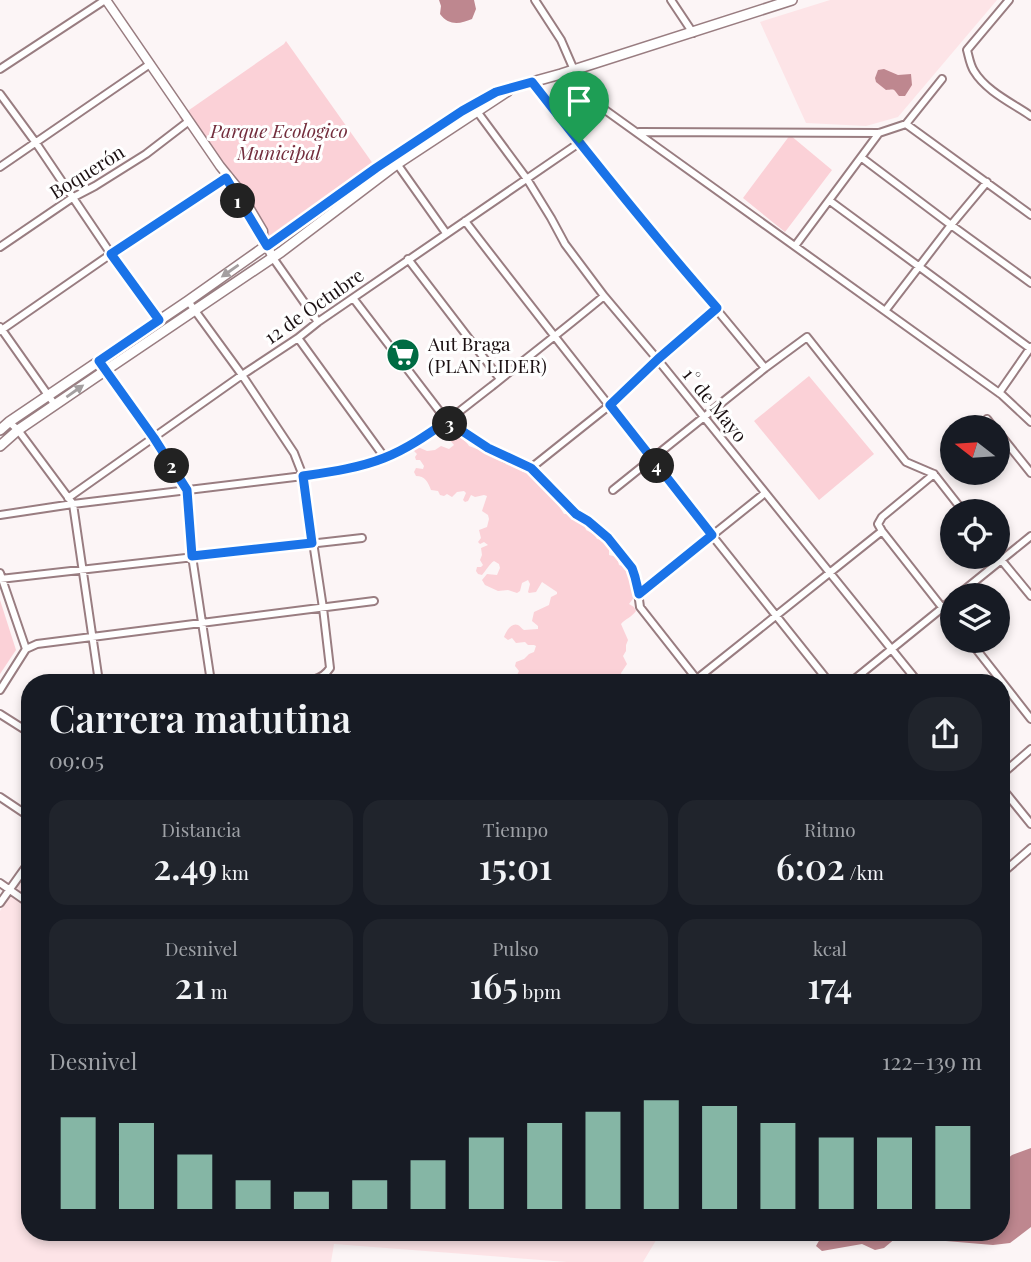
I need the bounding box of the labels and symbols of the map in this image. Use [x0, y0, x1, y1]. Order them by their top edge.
pin [549, 71, 609, 143]
park label: Parque Ecologico Municipal [209, 117, 348, 165]
street label: Boquerón [44, 138, 129, 204]
pin: 1 [220, 184, 256, 218]
street label: 12 de Octubre [259, 261, 368, 349]
one-way arrow [221, 264, 239, 278]
place label: Aut Braga (PLAN LIDER) [427, 330, 547, 378]
supermarket icon: Aut Braga (PLAN LIDER) [384, 336, 422, 374]
street label: 1° de Mayo [678, 362, 754, 447]
one-way arrow [66, 384, 84, 398]
pin: 3 [433, 406, 468, 442]
north arrow [940, 415, 1010, 485]
pin: 2 [154, 448, 190, 484]
pin: 4 [640, 448, 674, 484]

